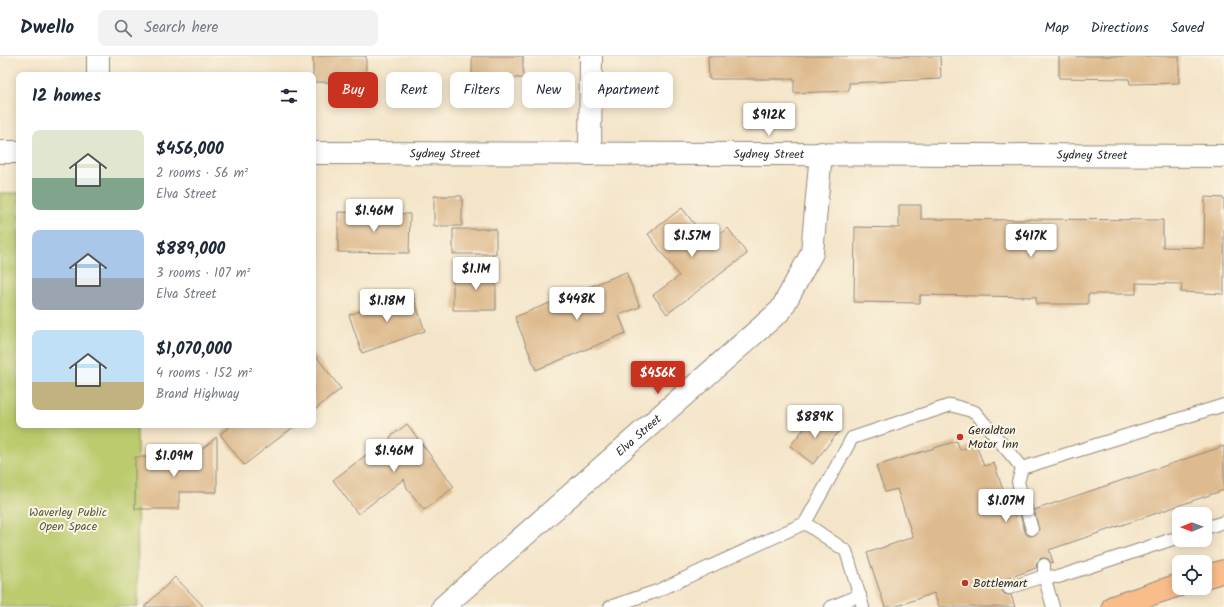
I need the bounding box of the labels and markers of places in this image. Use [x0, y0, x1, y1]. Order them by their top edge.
pin: $912K [741, 103, 797, 137]
pin: $1.46M [341, 199, 407, 233]
pin: $1.57M [659, 224, 725, 258]
pin: $417K [1003, 224, 1059, 258]
pin: $1.1M [448, 257, 504, 291]
pin: $448K [549, 287, 605, 321]
pin: $1.18M [354, 289, 420, 323]
pin: $456K [630, 361, 686, 395]
pin: $889K [787, 405, 843, 439]
place label: Geraldton Motor Inn [968, 421, 1018, 454]
marker: Geraldton Motor Inn [955, 432, 965, 442]
pin: $1.46M [361, 439, 427, 473]
pin: $1.09M [141, 444, 207, 478]
pin: $1.07M [973, 489, 1039, 523]
place label: Bottlemart [973, 574, 1028, 593]
marker: Bottlemart [960, 578, 970, 588]

